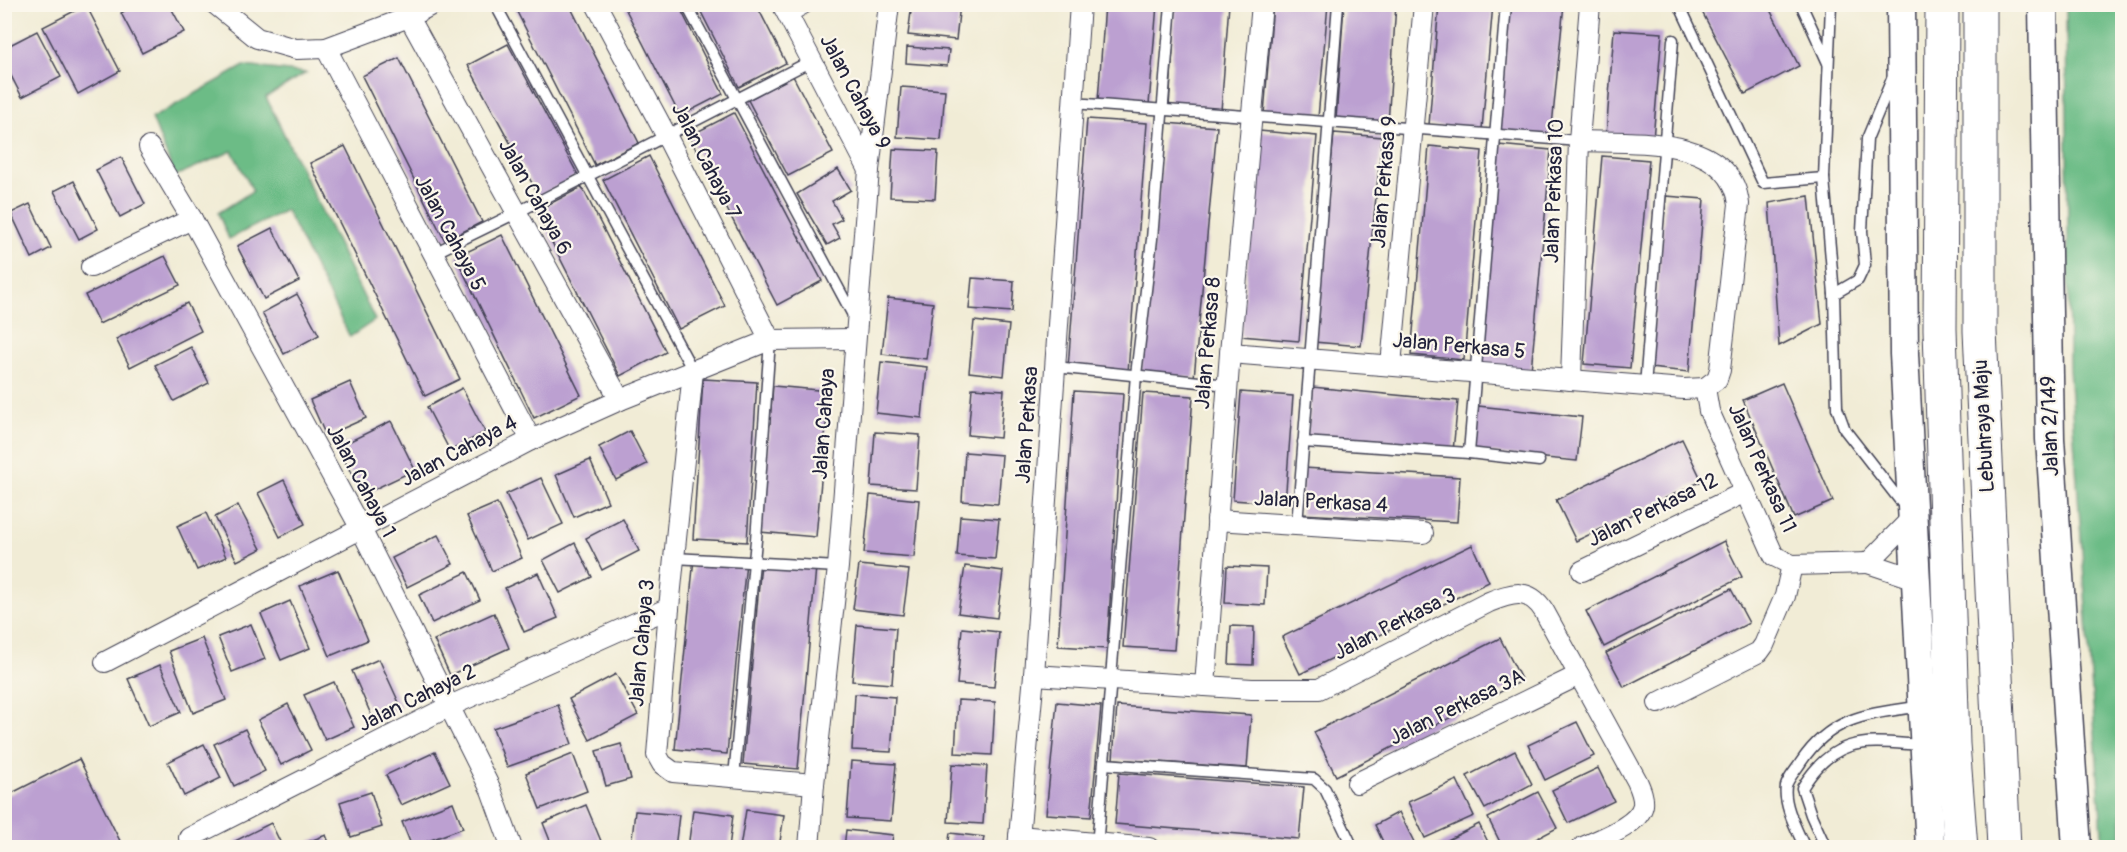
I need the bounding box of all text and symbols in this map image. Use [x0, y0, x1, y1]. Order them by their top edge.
street label: Jalan Cahaya 9 [813, 30, 897, 154]
street label: Jalan Cahaya 7 [665, 98, 747, 224]
street label: Jalan Perkasa 9 [1365, 115, 1403, 249]
street label: Jalan Perkasa 10 [1538, 118, 1570, 264]
street label: Jalan Cahaya 6 [492, 134, 578, 260]
street label: Jalan Cahaya 5 [408, 170, 492, 296]
street label: Jalan Perkasa 8 [1189, 276, 1227, 410]
street label: Jalan Perkasa 5 [1391, 327, 1527, 365]
street label: Lebuhraya Maju [1967, 359, 2001, 493]
street label: Jalan Perkasa [1009, 365, 1045, 485]
street label: Jalan Cahaya [807, 367, 841, 481]
street label: Jalan 2/149 [2035, 375, 2065, 477]
street label: Jalan Perkasa 11 [1722, 399, 1802, 537]
street label: Jalan Cahaya 4 [396, 409, 522, 493]
street label: Jalan Cahaya 1 [320, 420, 402, 542]
street label: Jalan Perkasa 12 [1583, 467, 1723, 553]
street label: Jalan Perkasa 4 [1253, 485, 1389, 519]
street label: Jalan Cahaya 3 [623, 578, 661, 708]
street label: Jalan Perkasa 3 [1329, 582, 1461, 666]
street label: Jalan Cahaya 2 [354, 658, 480, 738]
street label: Jalan Perkasa 3A [1385, 663, 1529, 751]

